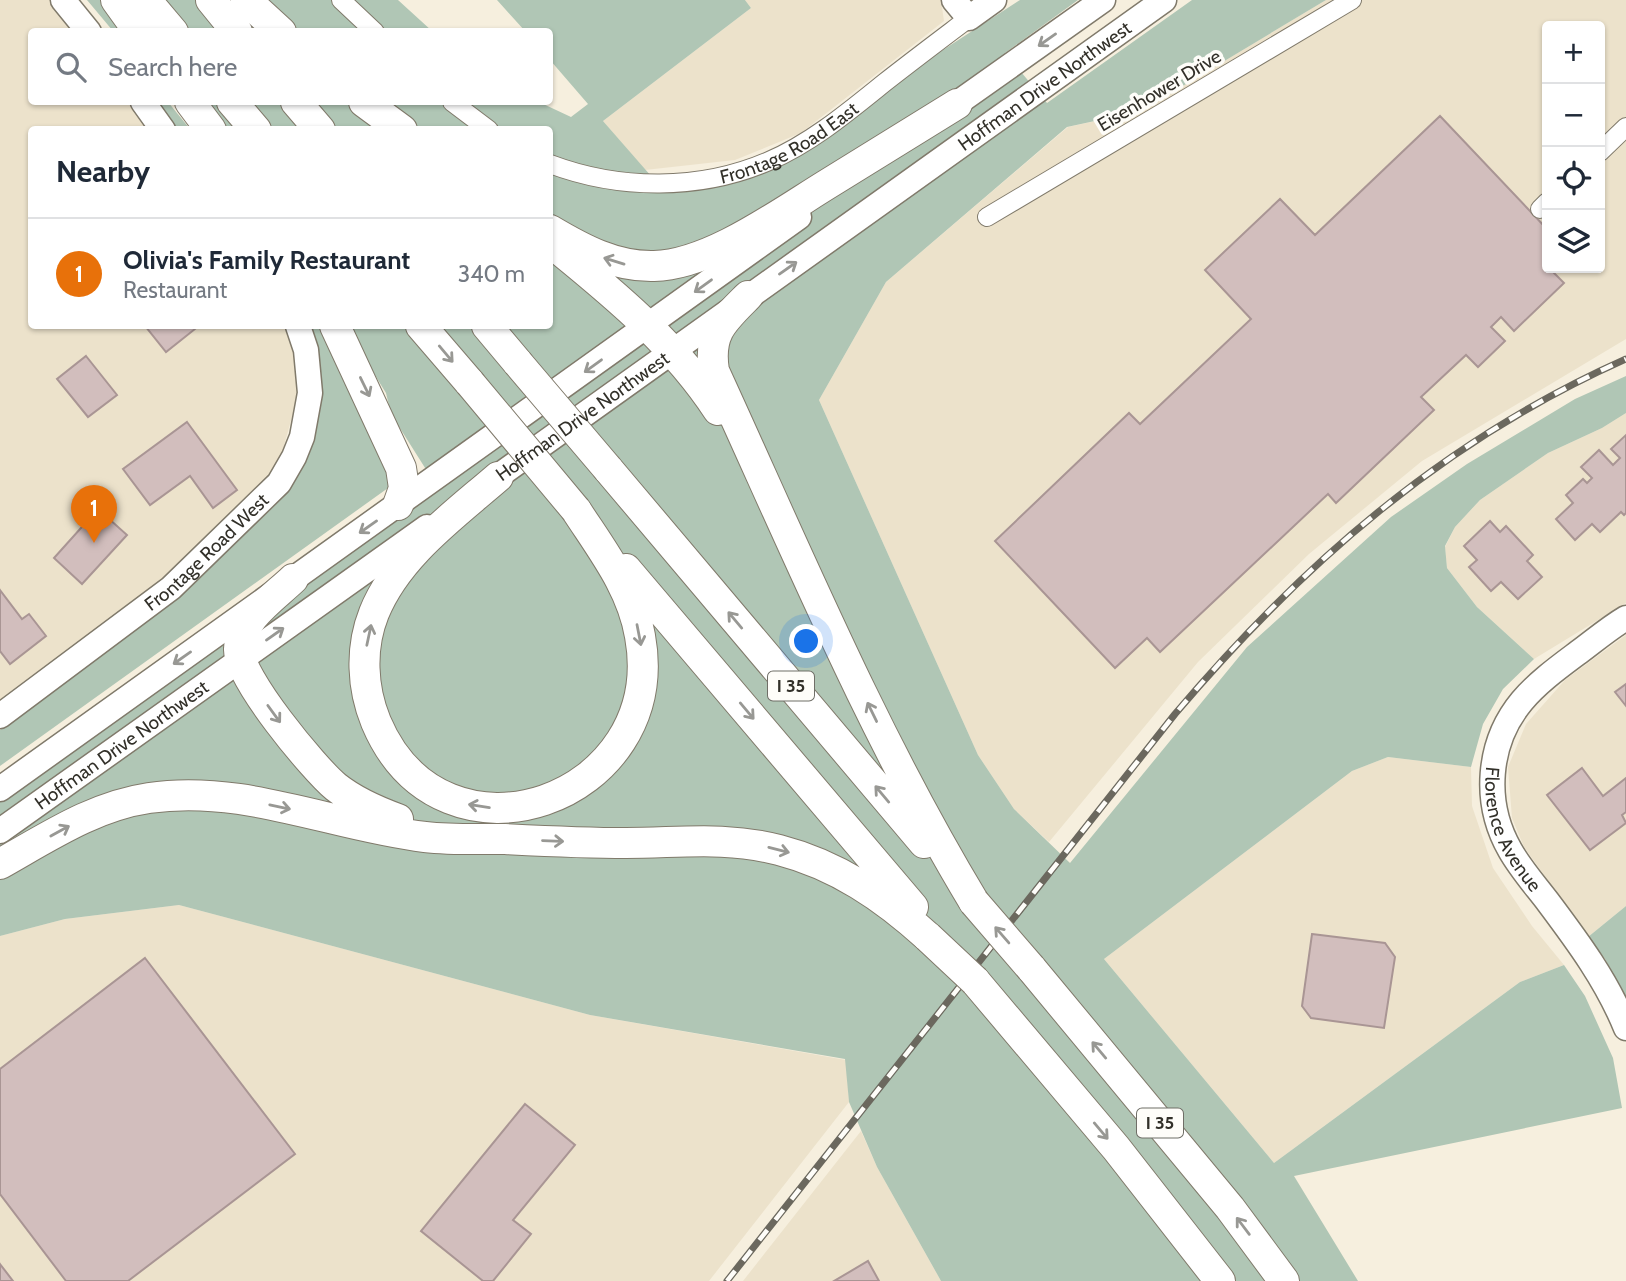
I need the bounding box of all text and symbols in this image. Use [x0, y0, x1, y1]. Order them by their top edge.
street label: Hoffman Drive Northwest [953, 16, 1136, 156]
map controls [1542, 21, 1605, 273]
button: + [1542, 21, 1605, 84]
search box [28, 28, 553, 105]
one-way arrow [1038, 32, 1057, 47]
street label: Eisenhower Drive [1093, 44, 1225, 136]
icon: search [52, 48, 90, 86]
text: Search here [108, 51, 237, 83]
button: − [1542, 84, 1605, 147]
street label: Frontage Road East [718, 97, 863, 188]
button: locate [1542, 147, 1605, 210]
text: Nearby [56, 153, 150, 190]
button: layers [1542, 210, 1605, 273]
text: Olivia's Family Restaurant [123, 244, 410, 276]
one-way arrow [603, 253, 625, 266]
text: 1 [75, 260, 83, 288]
text: 340 m [458, 260, 525, 288]
one-way arrow [778, 261, 797, 275]
text: Restaurant [123, 276, 227, 304]
one-way arrow [694, 279, 713, 293]
one-way arrow [437, 345, 453, 363]
street label: Hoffman Drive Northwest [491, 346, 674, 486]
one-way arrow [584, 359, 603, 373]
one-way arrow [359, 376, 373, 397]
pin: 1 [71, 485, 117, 543]
street label: Frontage Road West [140, 488, 274, 616]
one-way arrow [359, 520, 378, 534]
one-way arrow [727, 611, 743, 629]
one-way arrow [633, 623, 647, 646]
your location [789, 624, 823, 658]
one-way arrow [363, 625, 376, 647]
one-way arrow [265, 627, 284, 642]
one-way arrow [173, 651, 192, 665]
road number: I 35 [768, 672, 814, 700]
street label: Hoffman Drive Northwest [30, 675, 213, 815]
one-way arrow [740, 701, 755, 719]
one-way arrow [865, 702, 879, 723]
one-way arrow [267, 704, 282, 723]
street label: Florence Avenue [1480, 766, 1546, 896]
one-way arrow [874, 785, 890, 803]
one-way arrow [468, 799, 491, 812]
one-way arrow [268, 801, 291, 814]
one-way arrow [49, 824, 69, 838]
one-way arrow [541, 834, 564, 847]
one-way arrow [767, 844, 790, 857]
one-way arrow [994, 927, 1010, 945]
one-way arrow [1092, 1042, 1107, 1060]
road number: I 35 [1137, 1108, 1183, 1138]
one-way arrow [1093, 1121, 1109, 1139]
one-way arrow [1236, 1218, 1251, 1236]

